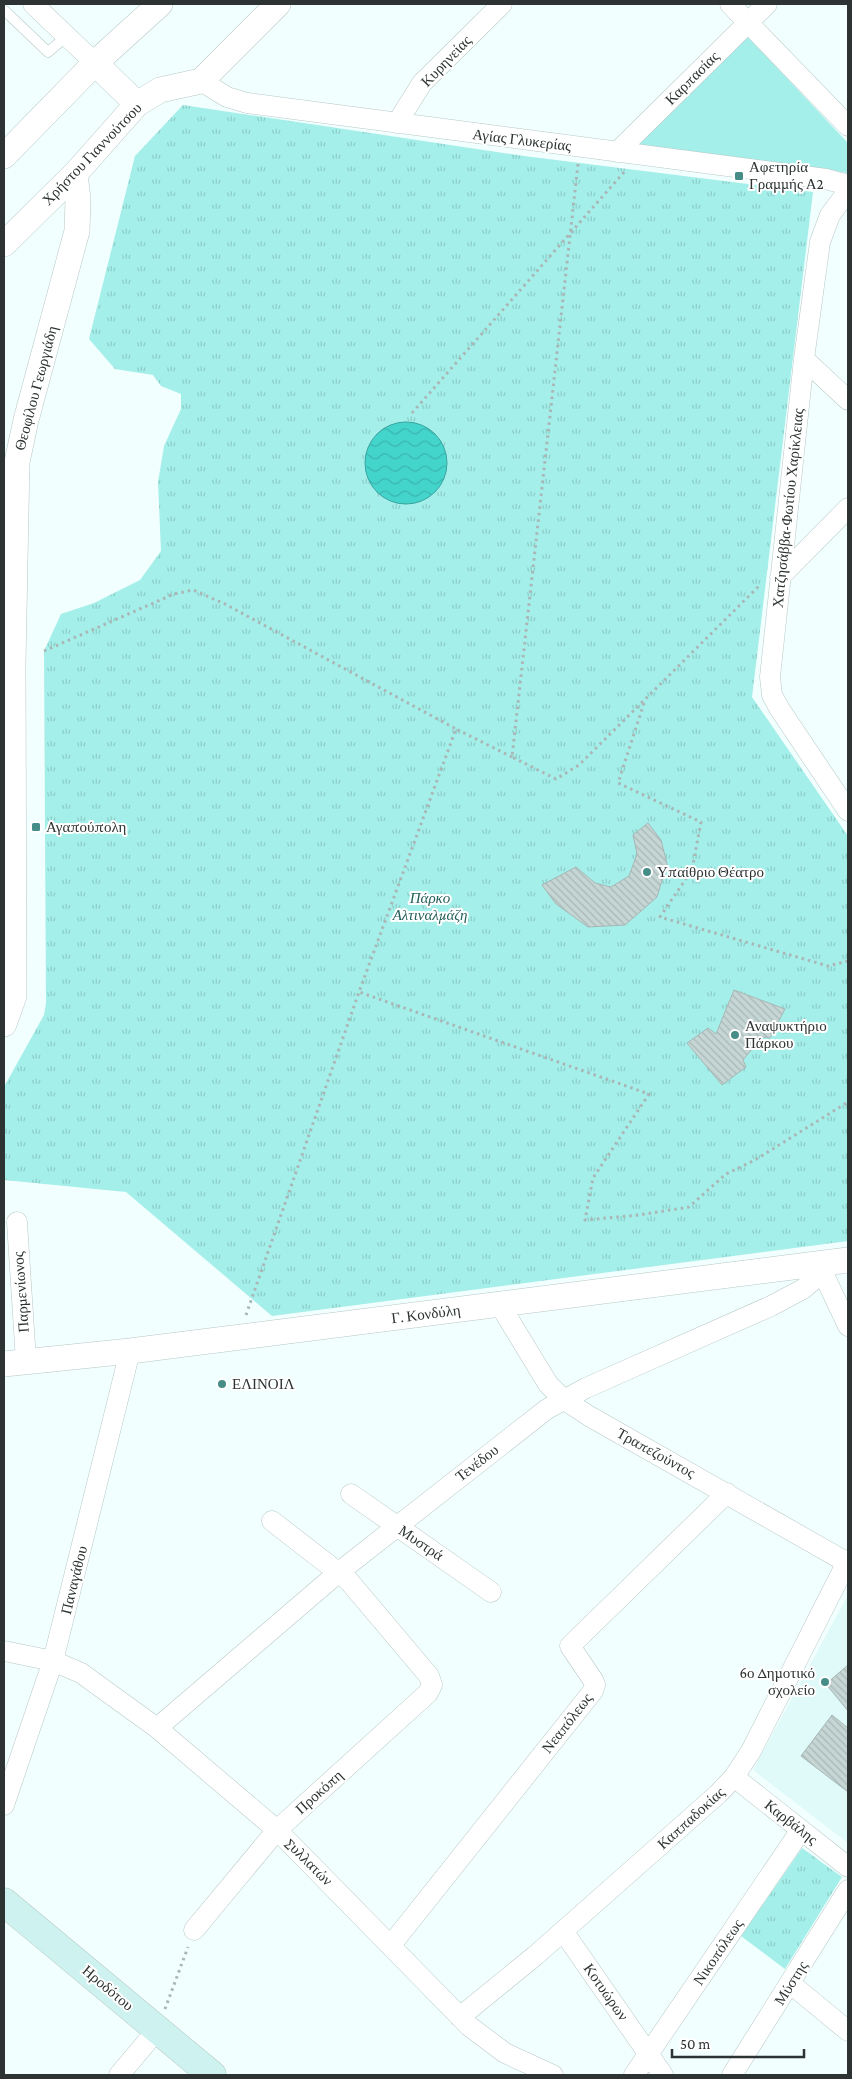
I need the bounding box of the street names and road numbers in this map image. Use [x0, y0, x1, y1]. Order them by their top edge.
street label: Κυρηνείας [418, 32, 474, 90]
street label: Καρπασίας [662, 48, 722, 108]
street label: Χρήστου Γιαννούτσου [39, 100, 145, 208]
street label: Αγίας Γλυκερίας [472, 126, 572, 154]
street label: Θεοφίλου Γεωργιάδη [12, 324, 60, 452]
street label: Χατζησάββα-Φωτίου Χαρίκλειας [770, 407, 806, 609]
street label: Παρμενίωνος [10, 1251, 33, 1333]
street label: Γ. Κονδύλη [391, 1302, 462, 1326]
street label: Τραπεζούντος [614, 1425, 698, 1481]
street label: Τενέδου [453, 1441, 501, 1485]
street label: Μυστρά [396, 1522, 446, 1564]
street label: Παναγάθου [58, 1544, 90, 1616]
street label: Νεαπόλεως [539, 1690, 595, 1756]
street label: Προκόπη [292, 1767, 346, 1817]
street label: Καππαδοκίας [654, 1784, 728, 1852]
street label: Καρβάλης [762, 1797, 820, 1847]
street label: Συλλατών [282, 1835, 336, 1889]
street label: Νικοπόλεως [690, 1916, 746, 1988]
street label: Μύστης [771, 1958, 811, 2008]
street label: Κοτυώρων [581, 1960, 632, 2024]
street label: Ηροδότου [79, 1962, 137, 2014]

